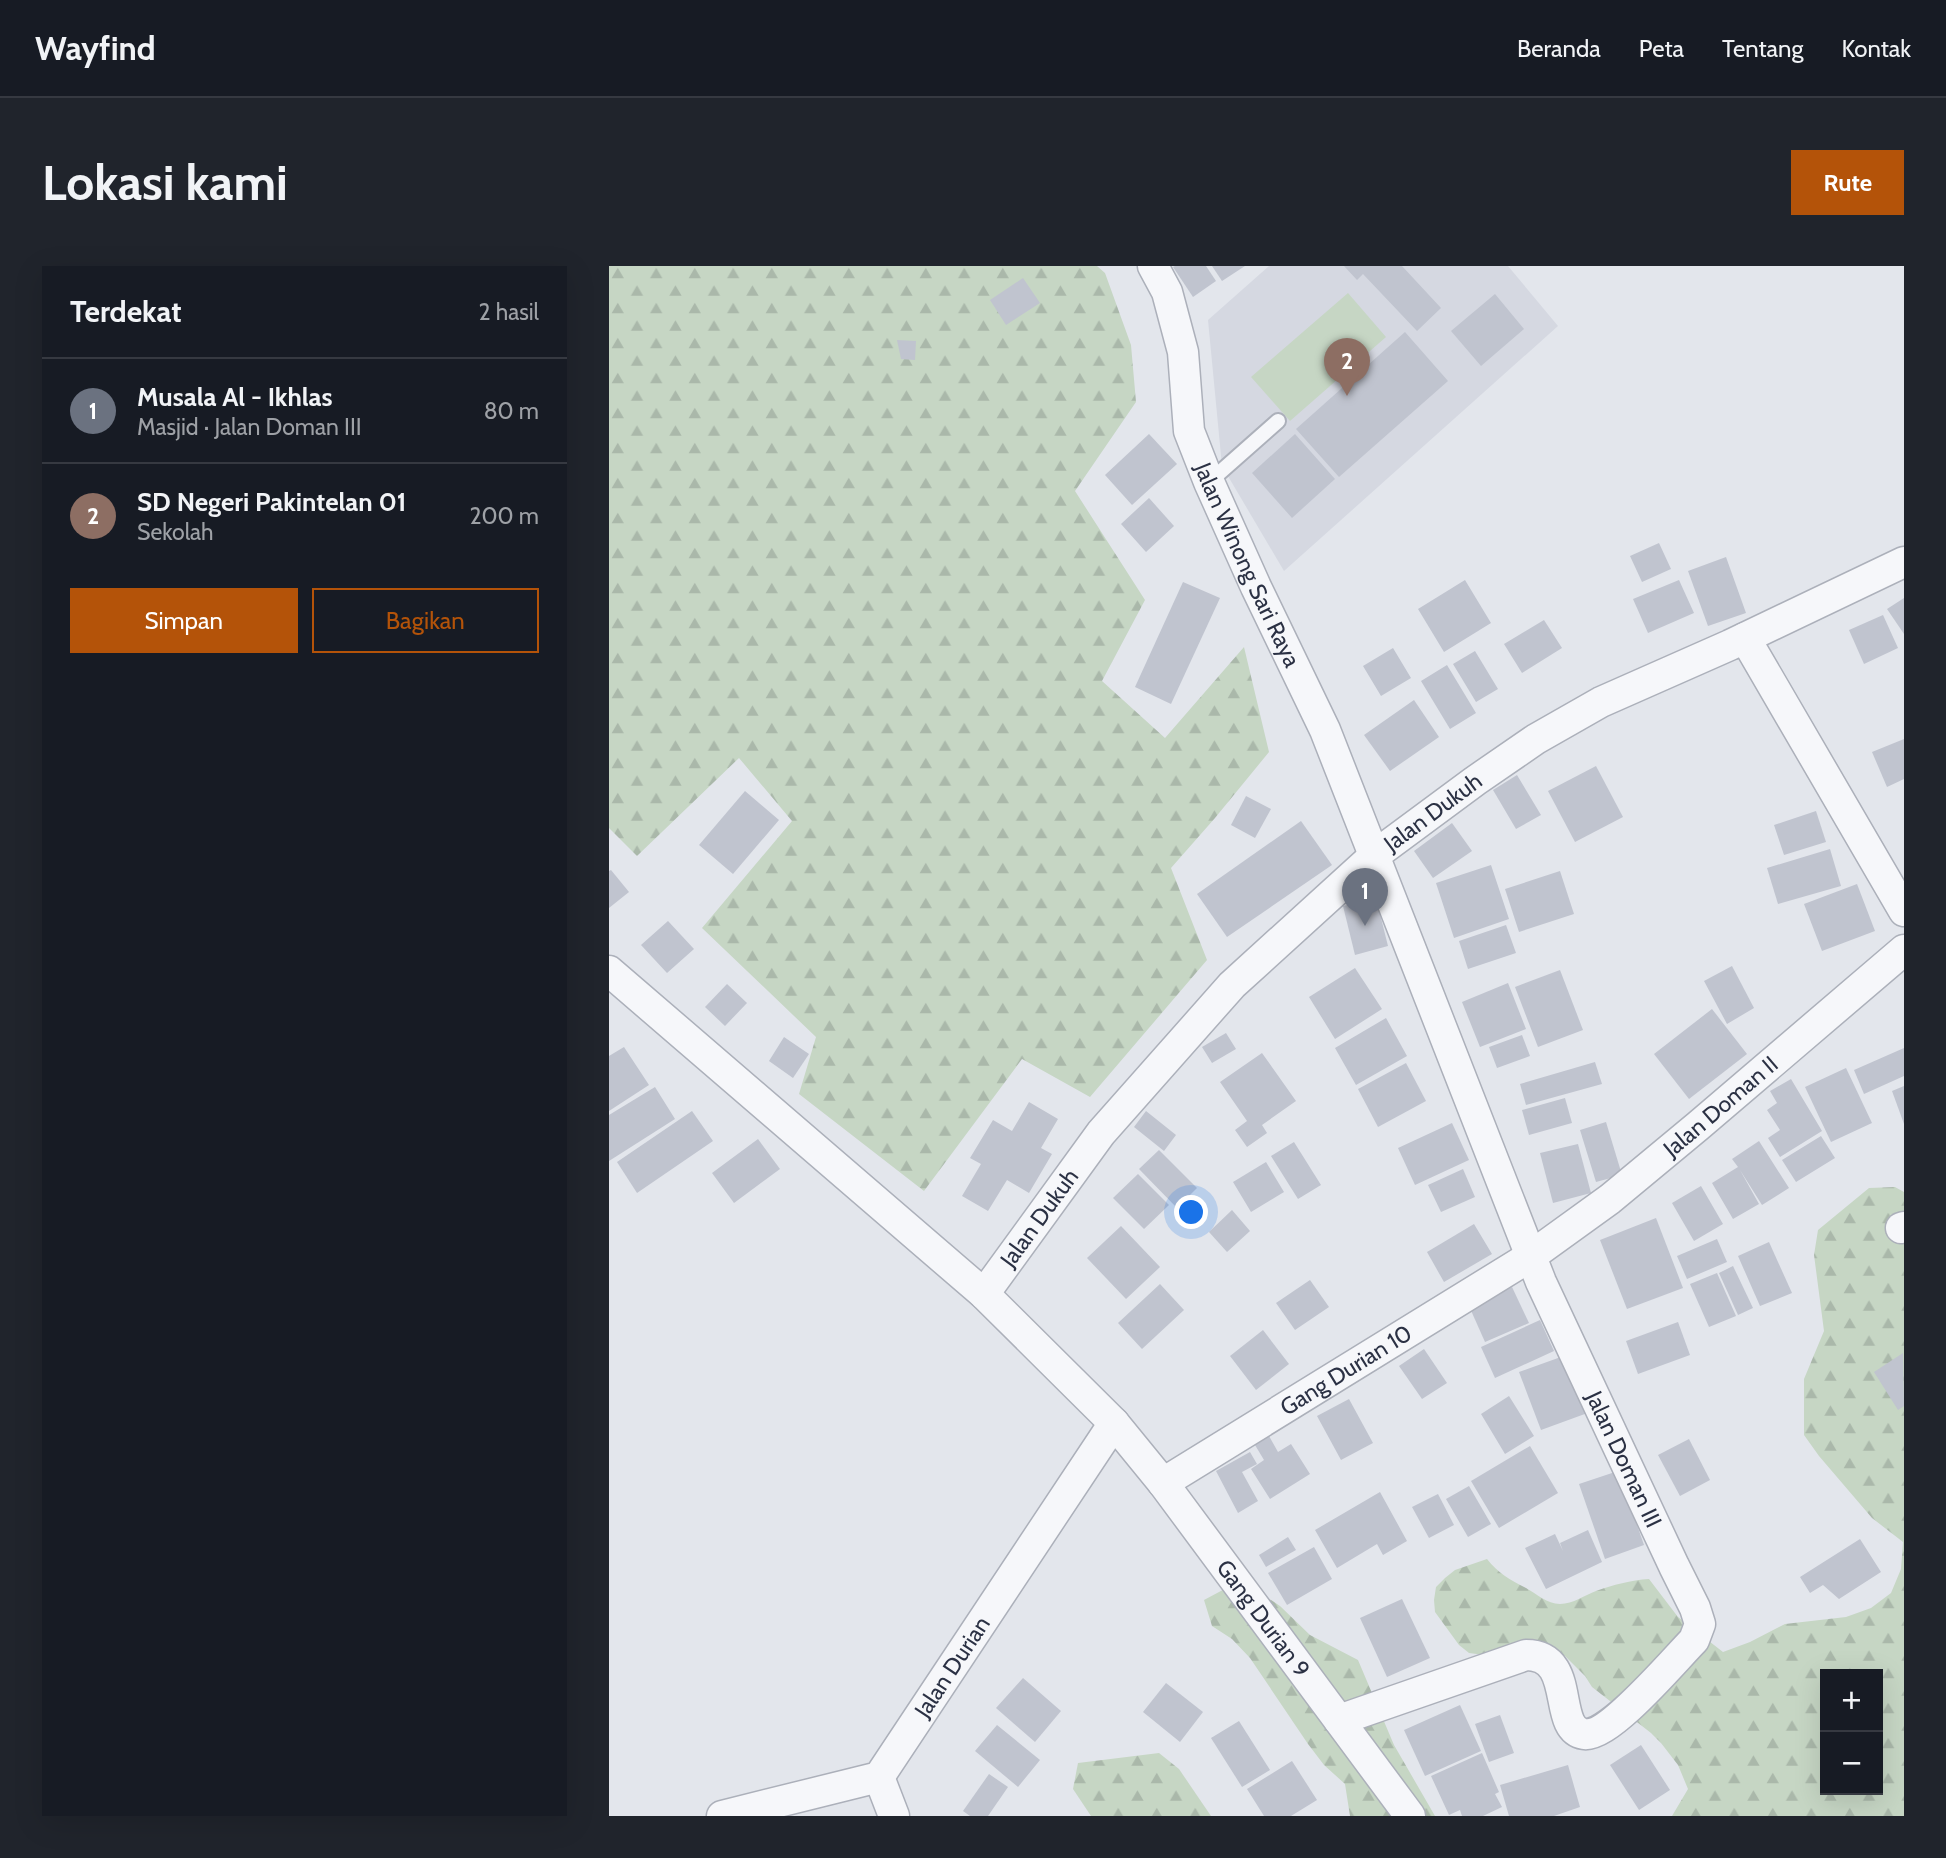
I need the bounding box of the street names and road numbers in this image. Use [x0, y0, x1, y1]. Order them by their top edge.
street label: Jalan Winong Sari Raya [1189, 458, 1306, 672]
street label: Jalan Dukuh [1378, 767, 1487, 858]
street label: Jalan Doman II [1657, 1050, 1784, 1164]
street label: Jalan Dukuh [994, 1163, 1084, 1273]
street label: Gang Durian 10 [1275, 1319, 1417, 1421]
street label: Jalan Doman III [1580, 1386, 1668, 1532]
street label: Gang Durian 9 [1211, 1554, 1316, 1682]
street label: Jalan Durian [908, 1611, 996, 1724]

